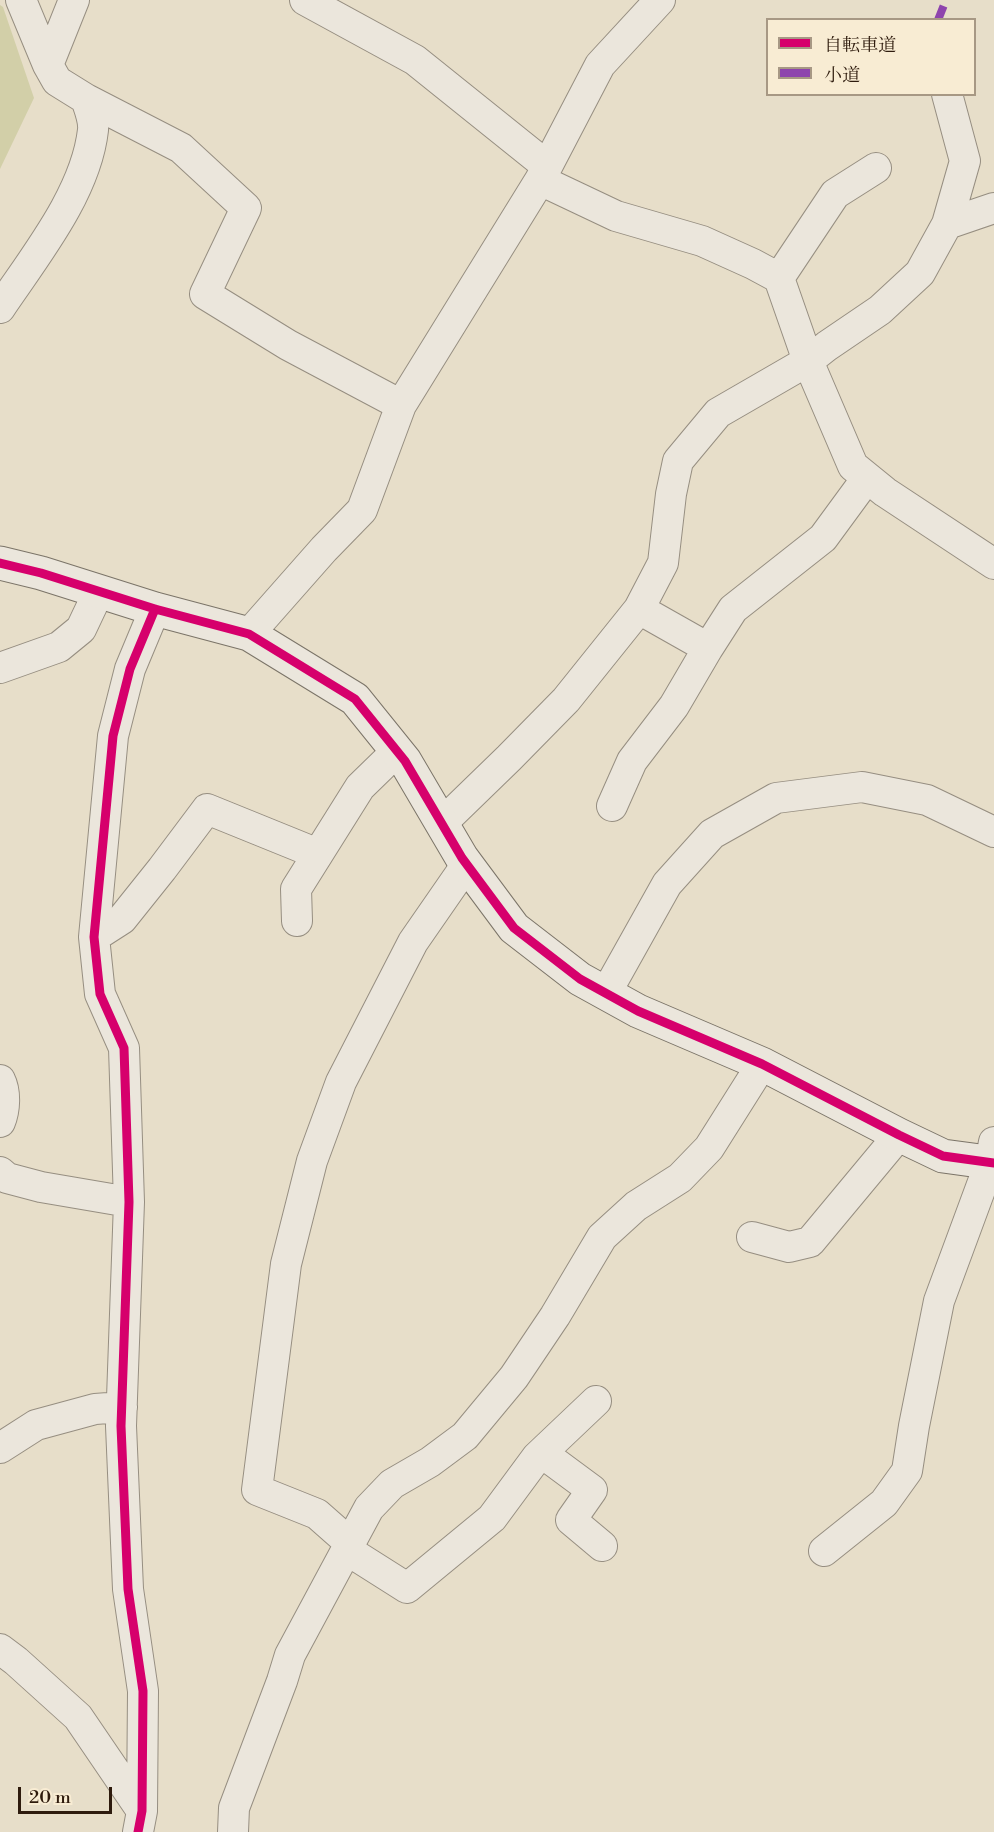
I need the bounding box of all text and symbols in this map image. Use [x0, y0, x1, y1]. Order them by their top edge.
legend [766, 18, 976, 96]
text: 自転車道 [824, 34, 896, 57]
text: 小道 [824, 64, 860, 87]
scale bar [21, 1775, 116, 1813]
text: 20 m [29, 1786, 71, 1809]

